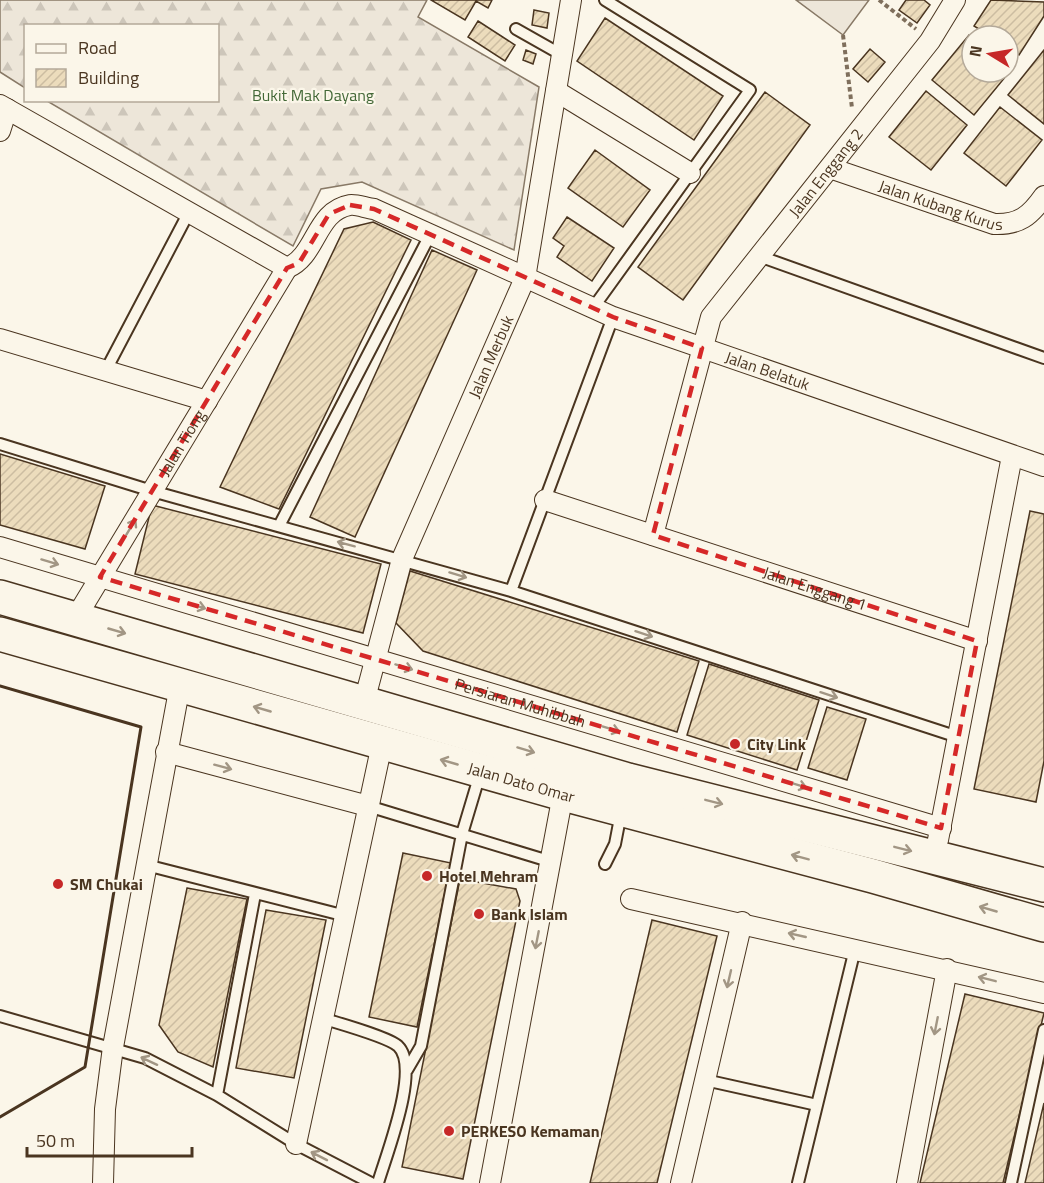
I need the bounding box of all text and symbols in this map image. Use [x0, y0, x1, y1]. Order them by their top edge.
legend [24, 24, 219, 102]
north arrow [960, 24, 1020, 84]
text: Road [78, 34, 117, 61]
text: N [962, 43, 988, 59]
text: Building [78, 64, 139, 91]
park label: Bukit Mak Dayang [252, 83, 374, 107]
street label: Jalan Enggang 2 [783, 123, 869, 222]
street label: Jalan Kubang Kurus [876, 174, 1003, 236]
street label: Jalan Merbuk [462, 311, 519, 402]
street label: Jalan Belatuk [722, 345, 813, 396]
street label: Jalan Tiong [152, 405, 211, 480]
one-way arrow [125, 519, 137, 536]
one-way arrow [337, 537, 356, 549]
one-way arrow [40, 557, 59, 568]
street label: Jalan Enggang 1 [760, 560, 870, 616]
one-way arrow [448, 570, 467, 581]
one-way arrow [187, 601, 206, 612]
one-way arrow [107, 626, 126, 637]
one-way arrow [634, 630, 653, 641]
one-way arrow [394, 662, 413, 673]
street label: Persiaran Muhibbah [452, 672, 589, 733]
one-way arrow [819, 690, 838, 701]
one-way arrow [253, 703, 272, 714]
one-way arrow [601, 724, 620, 735]
place label: City Link [747, 732, 807, 756]
marker: City Link [728, 737, 742, 751]
one-way arrow [516, 745, 535, 756]
one-way arrow [440, 756, 459, 768]
street label: Jalan Dato Omar [465, 756, 578, 809]
one-way arrow [213, 762, 232, 774]
one-way arrow [788, 780, 807, 791]
one-way arrow [704, 796, 723, 808]
one-way arrow [893, 844, 912, 856]
one-way arrow [791, 850, 810, 862]
place label: Hotel Mehram [439, 864, 538, 888]
marker: Hotel Mehram [420, 869, 434, 883]
place label: SM Chukai [70, 872, 143, 896]
marker: SM Chukai [51, 877, 65, 891]
place label: Bank Islam [491, 902, 568, 926]
one-way arrow [979, 903, 998, 914]
marker: Bank Islam [472, 907, 486, 921]
one-way arrow [788, 929, 807, 941]
one-way arrow [531, 930, 542, 950]
one-way arrow [722, 969, 734, 988]
one-way arrow [978, 972, 997, 984]
one-way arrow [930, 1016, 941, 1036]
one-way arrow [140, 1054, 158, 1066]
place label: PERKESO Kemaman [461, 1119, 600, 1143]
scale bar [27, 1120, 192, 1158]
marker: PERKESO Kemaman [442, 1124, 456, 1138]
text: 50 m [36, 1127, 75, 1154]
one-way arrow [310, 1150, 328, 1161]

